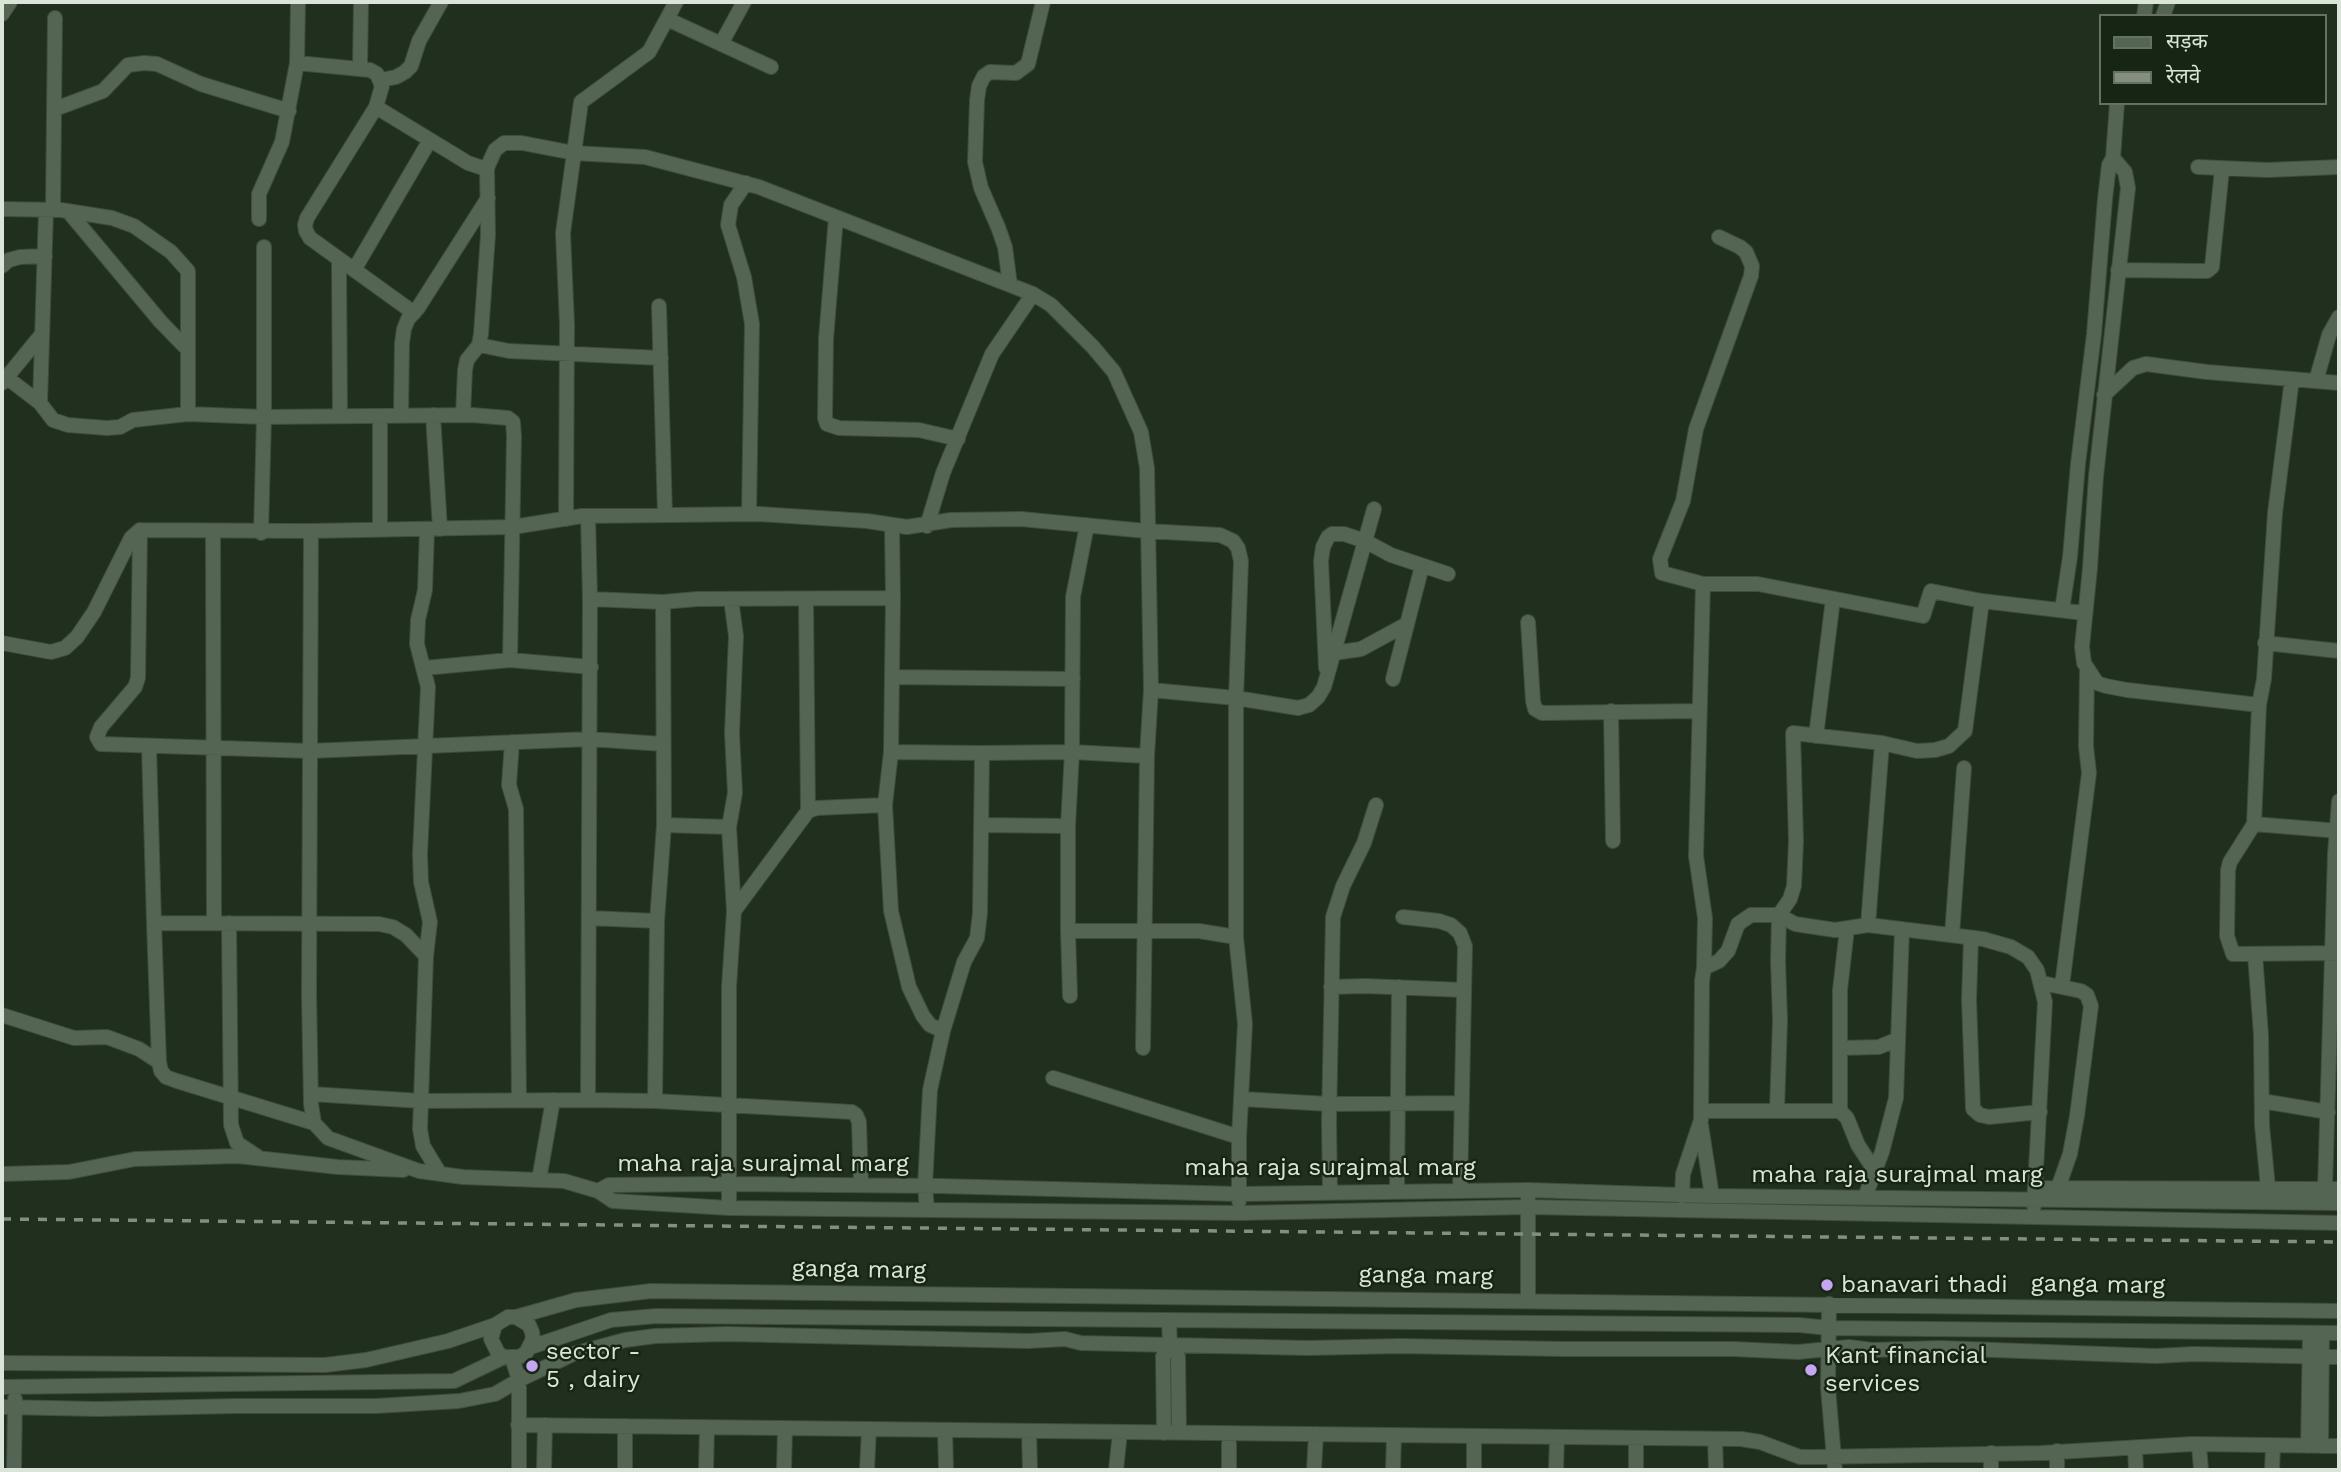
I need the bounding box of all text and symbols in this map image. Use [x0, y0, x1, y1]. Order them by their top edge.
legend [2100, 14, 2327, 105]
text: सड़क [2166, 28, 2208, 53]
text: रेलवे [2166, 63, 2201, 88]
street label: maha raja surajmal marg [617, 1150, 909, 1178]
street label: maha raja surajmal marg [1184, 1154, 1476, 1182]
street label: maha raja surajmal marg [1751, 1161, 2043, 1189]
street label: ganga marg [792, 1254, 926, 1286]
street label: ganga marg [1359, 1260, 1493, 1292]
street label: ganga marg [2031, 1269, 2165, 1301]
place label: banavari thadi [1841, 1271, 2008, 1299]
marker: banavari thadi [1819, 1277, 1835, 1293]
place label: sector - 5 , dairy [546, 1338, 641, 1394]
place label: Kant financial services [1825, 1342, 1987, 1398]
marker: sector - 5 , dairy [524, 1358, 540, 1374]
marker: Kant financial services [1803, 1362, 1819, 1378]

